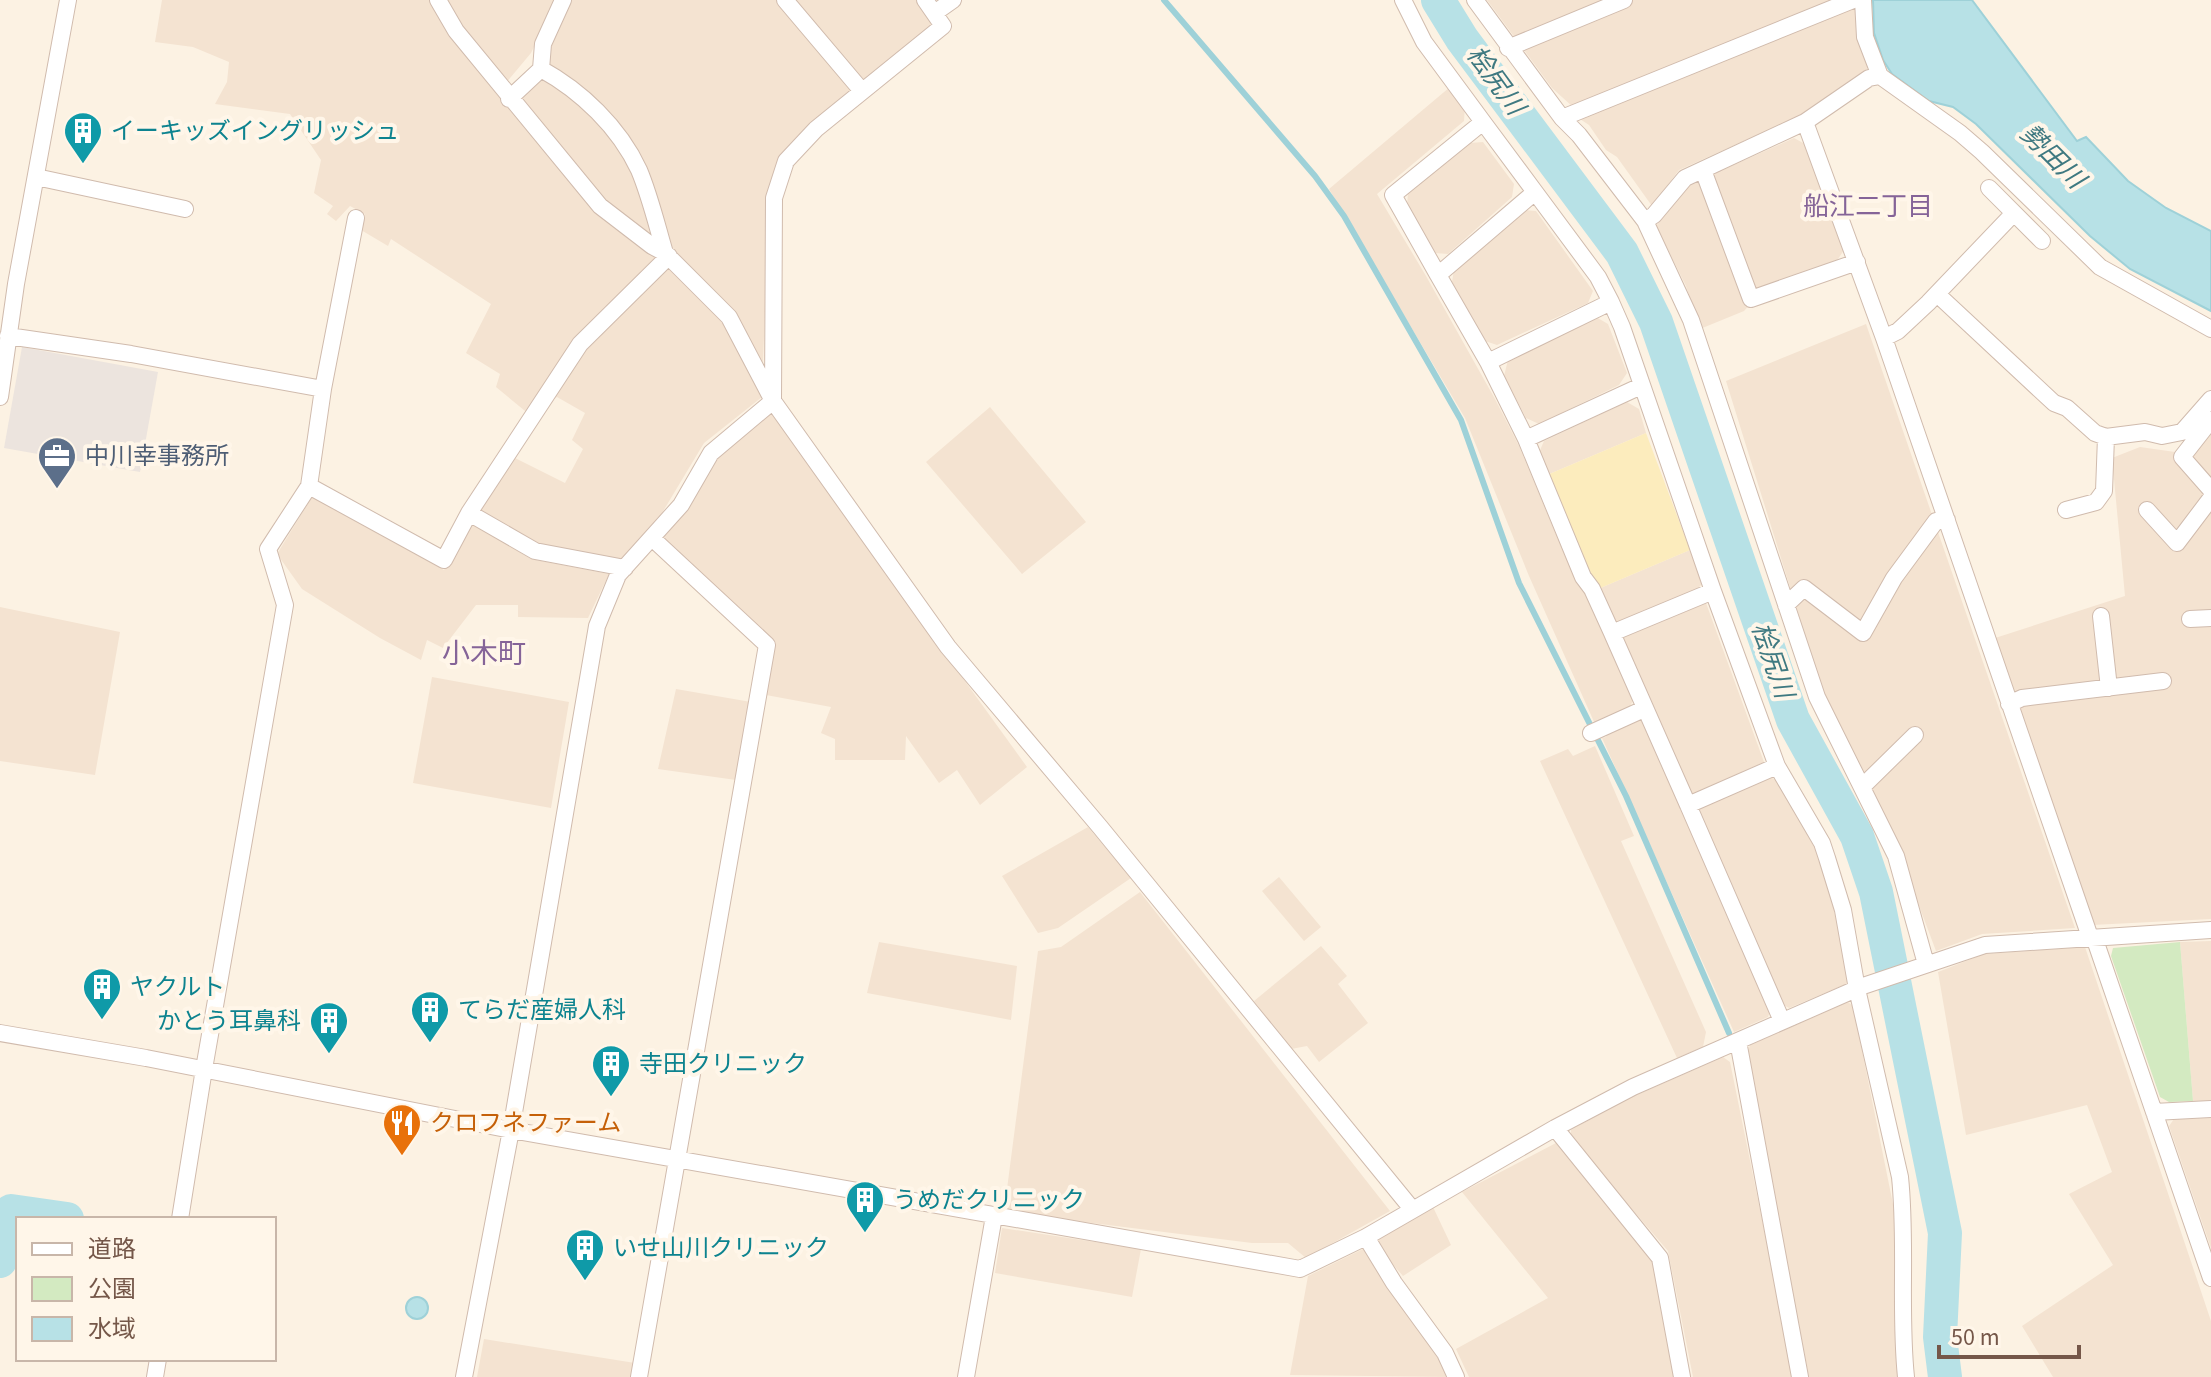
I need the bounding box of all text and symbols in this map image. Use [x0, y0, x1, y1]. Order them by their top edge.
water label: 桧尻川 [1458, 38, 1535, 125]
building icon: イーキッズイングリッシュ [62, 110, 104, 165]
place label: イーキッズイングリッシュ [111, 114, 399, 149]
water label: 勢田川 [2012, 116, 2095, 199]
district label: 船江二丁目 [1803, 188, 1933, 225]
office icon: 中川幸事務所 [36, 435, 78, 490]
place label: 中川幸事務所 [85, 439, 229, 474]
water label: 桧尻川 [1742, 617, 1804, 706]
district label: 小木町 [442, 634, 526, 674]
building icon: ヤクルト [81, 966, 123, 1021]
place label: ヤクルト [130, 970, 225, 1005]
building icon: てらだ産婦人科 [409, 989, 451, 1044]
place label: てらだ産婦人科 [458, 993, 626, 1028]
building icon: かとう耳鼻科 [308, 1000, 350, 1055]
place label: かとう耳鼻科 [157, 1004, 301, 1039]
building icon: 寺田クリニック [590, 1043, 632, 1098]
place label: 寺田クリニック [639, 1047, 807, 1082]
restaurant icon: クロフネファーム [381, 1102, 423, 1157]
place label: クロフネファーム [430, 1106, 621, 1141]
building icon: うめだクリニック [844, 1179, 886, 1234]
place label: うめだクリニック [893, 1183, 1085, 1218]
legend [16, 1217, 276, 1361]
building icon: いせ山川クリニック [564, 1227, 606, 1282]
place label: いせ山川クリニック [613, 1231, 829, 1266]
text: 道路 [88, 1232, 136, 1267]
text: 公園 [88, 1272, 136, 1307]
scale bar [1939, 1309, 2079, 1359]
text: 水域 [88, 1312, 136, 1347]
text: 50 m [1951, 1320, 2000, 1355]

